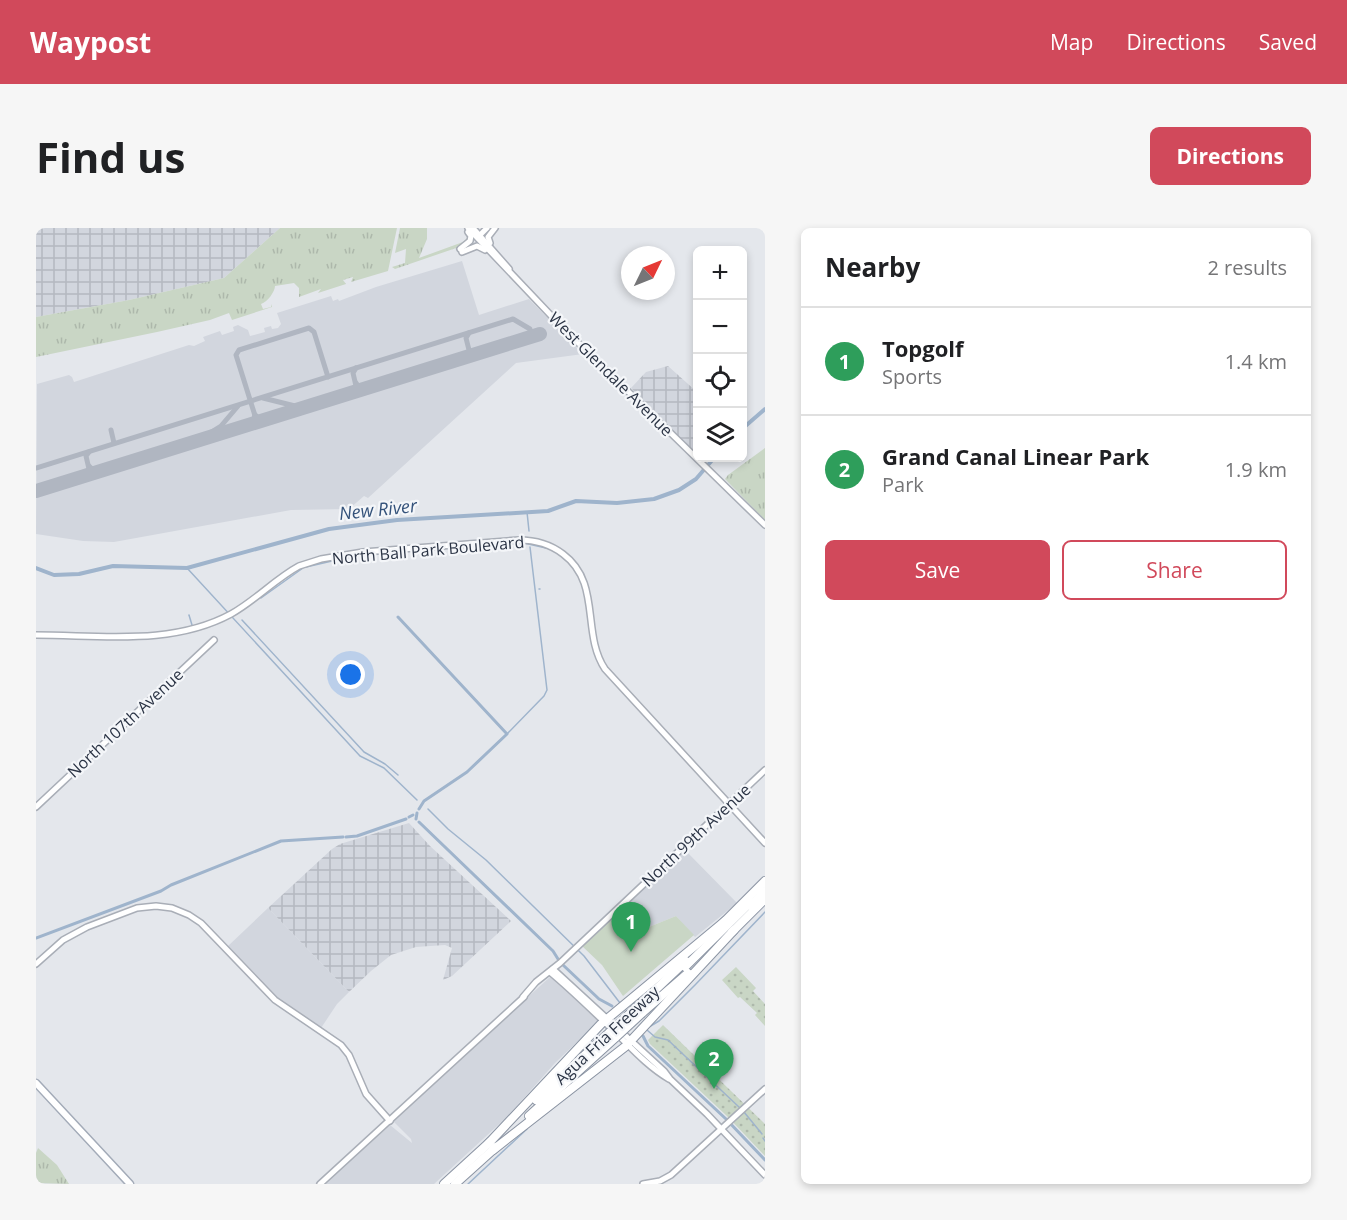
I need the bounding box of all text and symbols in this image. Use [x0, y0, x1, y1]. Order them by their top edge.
text: Waypost [30, 23, 151, 61]
text: Map [1050, 28, 1093, 56]
text: Directions [1126, 28, 1226, 56]
text: Saved [1259, 28, 1317, 56]
button: Directions [1150, 127, 1311, 185]
text: Find us [36, 128, 185, 185]
north arrow [621, 246, 675, 300]
map controls [693, 246, 747, 462]
button: + [693, 246, 747, 300]
text: Nearby [825, 249, 920, 285]
text: 2 results [1207, 254, 1287, 281]
button: − [693, 300, 747, 354]
street label: West Glendale Avenue [544, 307, 678, 441]
text: Topgolf [882, 333, 964, 363]
text: 1 [839, 348, 850, 375]
text: 1.4 km [1225, 348, 1287, 375]
button: locate [693, 354, 747, 408]
text: Sports [882, 363, 942, 390]
button: layers [693, 408, 747, 462]
text: Grand Canal Linear Park [882, 441, 1149, 471]
text: 2 [839, 456, 850, 483]
text: 1.9 km [1225, 456, 1287, 483]
text: Park [882, 471, 924, 498]
water label: New River [338, 493, 419, 525]
street label: North Ball Park Boulevard [331, 531, 525, 569]
button: Save [825, 540, 1050, 600]
button: Share [1062, 540, 1287, 600]
your location [336, 660, 365, 689]
street label: North 107th Avenue [62, 664, 188, 782]
street label: North 99th Avenue [637, 779, 755, 891]
pin: 1 [612, 902, 650, 952]
street label: Agua Fria Freeway [550, 980, 665, 1089]
pin: 2 [694, 1040, 734, 1089]

